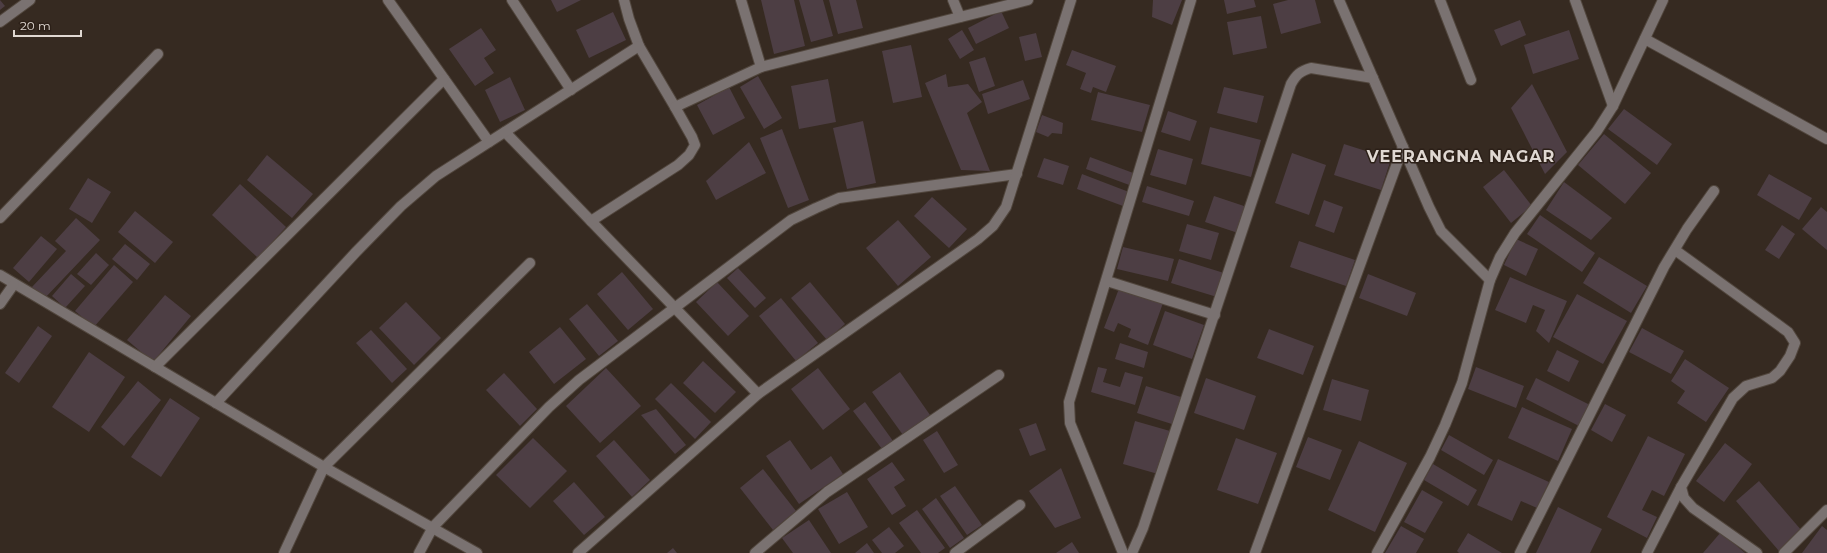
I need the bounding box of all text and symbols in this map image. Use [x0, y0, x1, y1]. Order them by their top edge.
scale bar [14, 12, 81, 38]
text: 20 m [20, 18, 51, 33]
district label: VEERANGNA NAGAR [1366, 147, 1555, 166]

